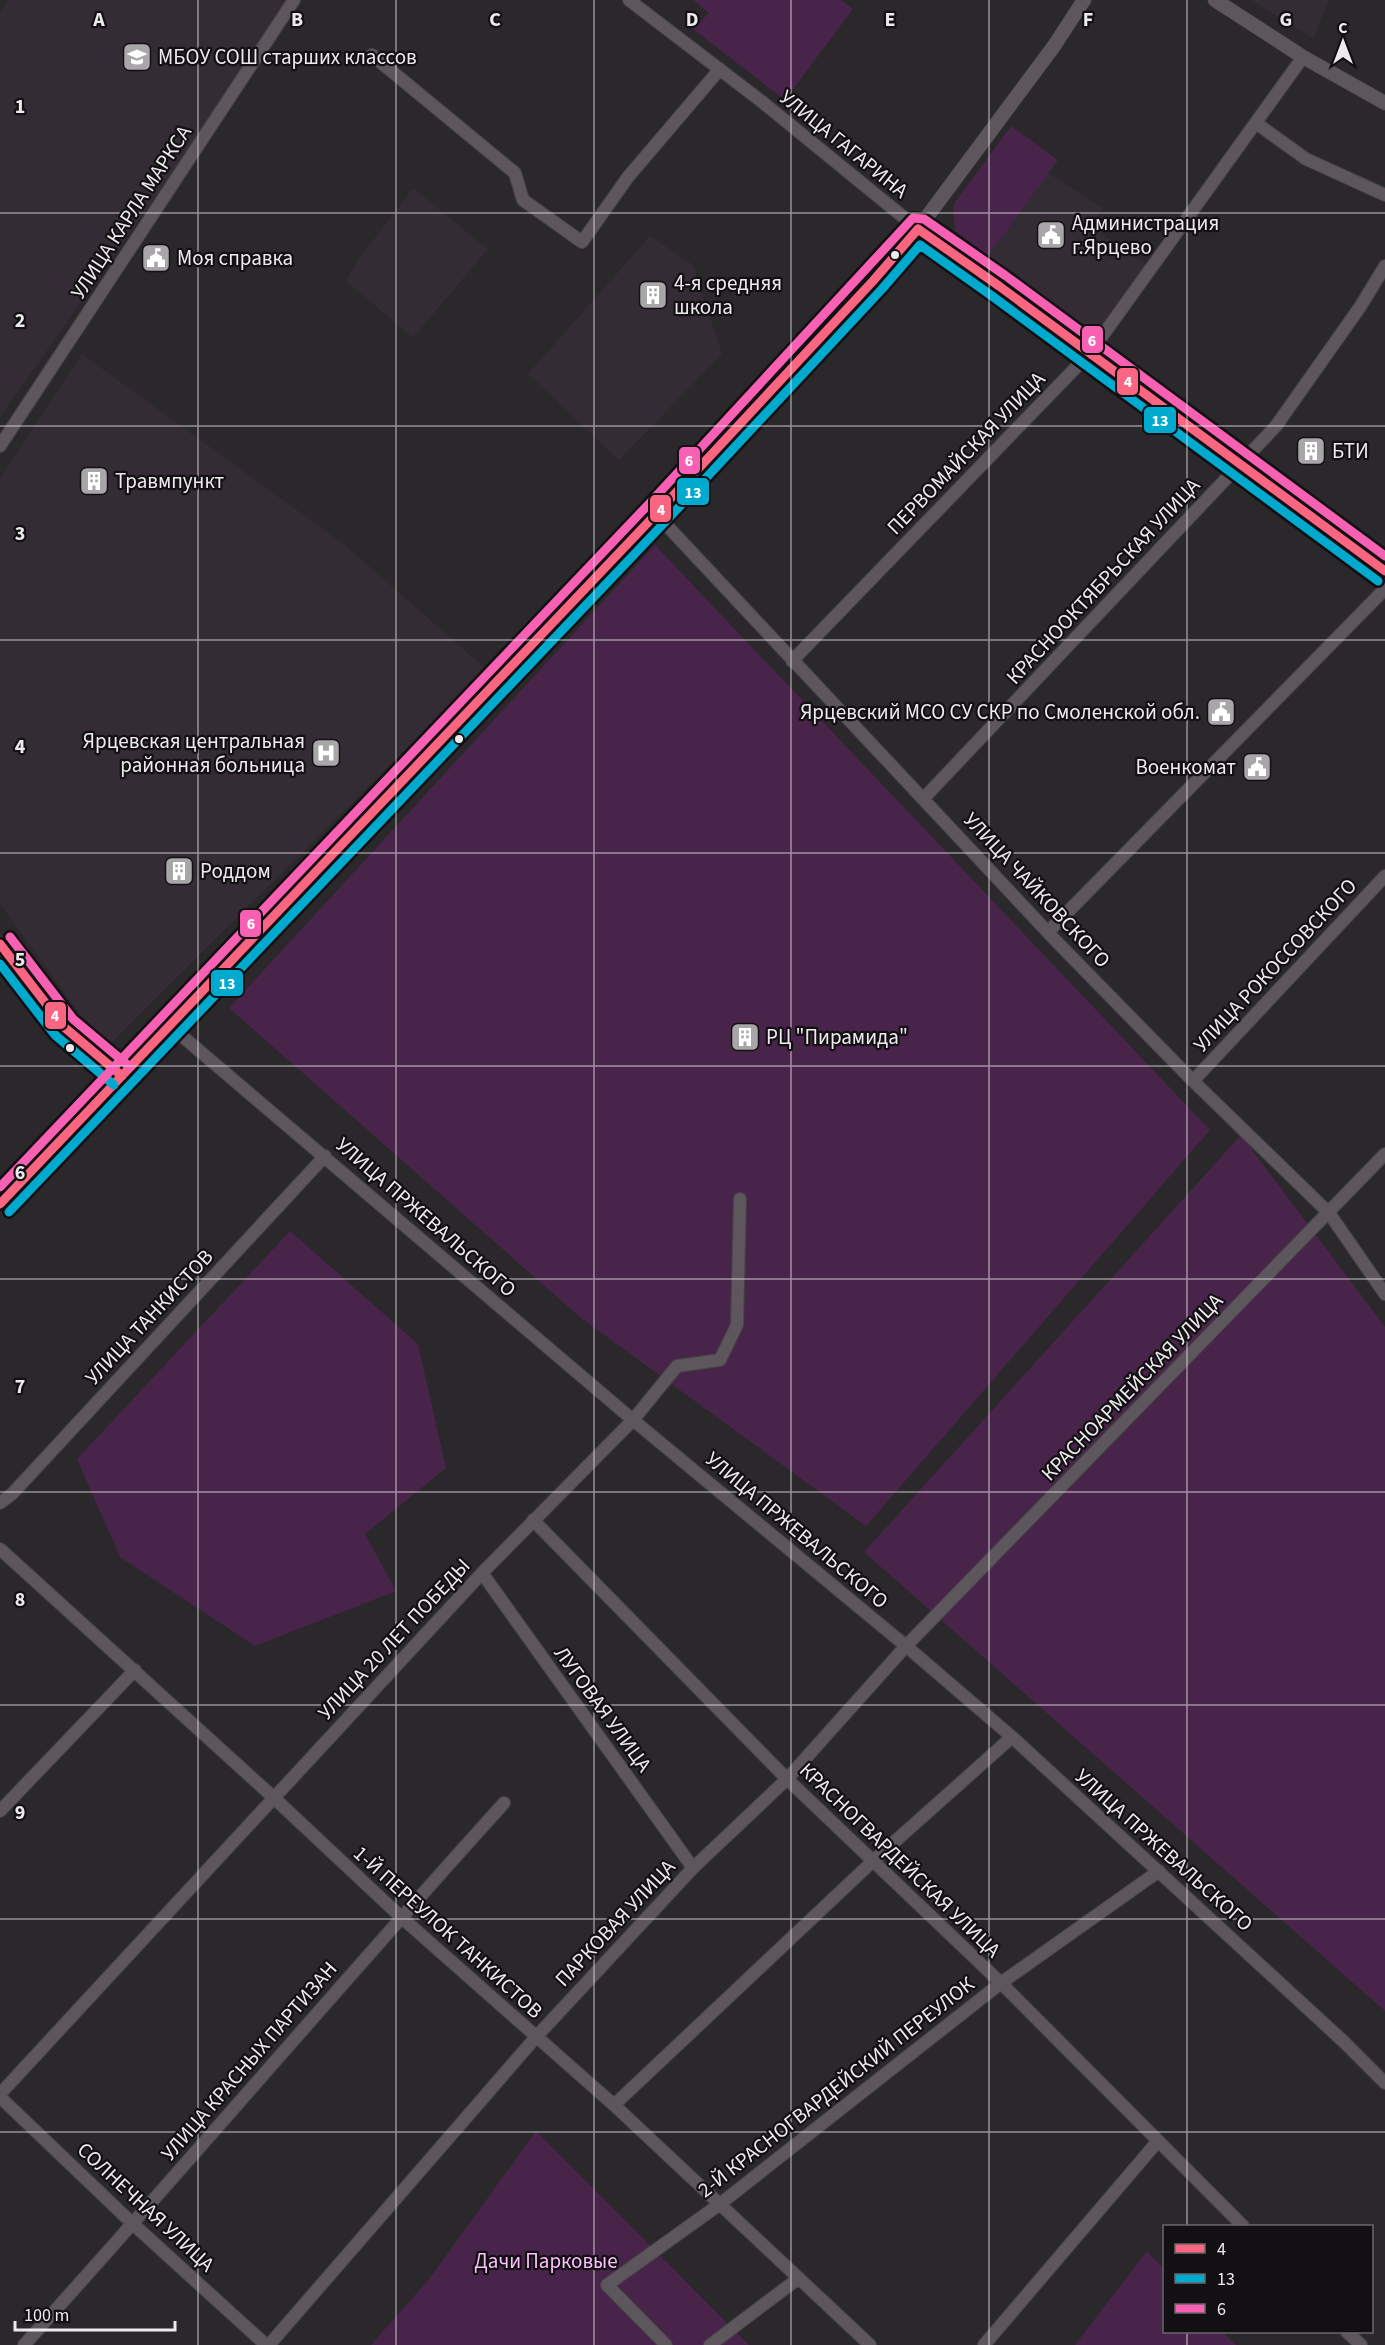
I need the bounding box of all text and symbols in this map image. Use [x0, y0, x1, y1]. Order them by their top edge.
text: A [92, 6, 105, 34]
text: B [291, 6, 303, 34]
text: C [489, 6, 501, 34]
text: D [686, 6, 698, 34]
text: E [885, 6, 895, 34]
text: F [1083, 6, 1093, 34]
text: G [1280, 6, 1292, 34]
north arrow [1313, 12, 1373, 72]
text: С [1338, 17, 1348, 39]
school or university icon: МБОУ СОШ старших классов [121, 41, 153, 73]
place label: МБОУ СОШ старших классов [158, 42, 417, 72]
street label: УЛИЦА ГАГАРИНА [773, 83, 915, 206]
text: 1 [15, 93, 25, 121]
street label: УЛИЦА КАРЛА МАРКСА [63, 119, 199, 305]
place label: Администрация г.Ярцево [1072, 208, 1219, 262]
public building icon: Администрация г.Ярцево [1035, 219, 1067, 251]
public building icon: Моя справка [140, 242, 172, 274]
place label: Моя справка [177, 243, 293, 273]
unlabelled marker [889, 249, 901, 261]
place label: 4-я средняя школа [674, 268, 782, 322]
building icon: 4-я средняя школа [637, 279, 669, 311]
text: 2 [15, 307, 25, 335]
line badge: 6 [1081, 325, 1104, 354]
text: 6 [1088, 330, 1096, 352]
street label: ПЕРВОМАЙСКАЯ УЛИЦА [880, 364, 1052, 541]
line badge: 4 [1116, 367, 1139, 396]
text: 4 [1124, 371, 1133, 393]
line badge: 13 [1143, 406, 1177, 434]
text: 13 [1152, 410, 1168, 432]
building icon: БТИ [1295, 435, 1327, 467]
place label: БТИ [1332, 436, 1369, 466]
line badge: 6 [678, 446, 701, 475]
text: 6 [685, 450, 693, 472]
building icon: Травмпункт [78, 465, 110, 497]
place label: Травмпункт [115, 466, 224, 496]
street label: КРАСНООКТЯБРЬСКАЯ УЛИЦА [999, 471, 1207, 691]
line badge: 13 [676, 477, 710, 506]
text: 13 [685, 482, 701, 504]
line badge: 4 [649, 494, 672, 523]
text: 4 [657, 499, 666, 521]
text: 3 [15, 520, 25, 548]
public building icon: Ярцевский МСО СУ СКР по Смоленской обл. [1205, 696, 1237, 728]
place label: Ярцевский МСО СУ СКР по Смоленской обл. [800, 697, 1200, 727]
place label: Ярцевская центральная районная больница [83, 726, 305, 780]
text: 4 [15, 733, 26, 761]
unlabelled marker [453, 733, 465, 745]
hospital icon: Ярцевская центральная районная больница [310, 737, 342, 769]
public building icon: Военкомат [1241, 751, 1273, 783]
place label: Военкомат [1135, 752, 1236, 782]
street label: УЛИЦА ЧАЙКОВСКОГО [957, 805, 1117, 975]
building icon: Роддом [163, 855, 195, 887]
place label: Роддом [200, 856, 271, 886]
street label: УЛИЦА РОКОССОВСКОГО [1186, 871, 1364, 1059]
line badge: 6 [239, 909, 262, 938]
text: 6 [247, 913, 255, 935]
text: 5 [15, 946, 25, 974]
line badge: 13 [210, 969, 244, 997]
text: 13 [219, 973, 235, 995]
line badge: 4 [44, 1001, 67, 1030]
text: 4 [51, 1005, 60, 1027]
building icon: РЦ "Пирамида" [729, 1021, 761, 1053]
place label: РЦ "Пирамида" [766, 1022, 908, 1052]
unlabelled marker [64, 1042, 76, 1054]
street label: УЛИЦА ПРЖЕВАЛЬСКОГО [329, 1130, 523, 1304]
text: 6 [15, 1159, 25, 1187]
street label: УЛИЦА ТАНКИСТОВ [78, 1242, 220, 1392]
street label: КРАСНОАРМЕЙСКАЯ УЛИЦА [1034, 1286, 1230, 1488]
text: 7 [15, 1373, 25, 1401]
street label: УЛИЦА ПРЖЕВАЛЬСКОГО [699, 1444, 895, 1616]
street label: УЛИЦА 20 ЛЕТ ПОБЕДЫ [311, 1552, 477, 1726]
text: 8 [15, 1586, 25, 1614]
street label: ЛУГОВАЯ УЛИЦА [547, 1640, 659, 1779]
street label: КРАСНОГВАРДЕЙСКАЯ УЛИЦА [793, 1756, 1008, 1965]
street label: УЛИЦА ПРЖЕВАЛЬСКОГО [1068, 1762, 1260, 1938]
text: 9 [15, 1799, 25, 1827]
street label: 1-Й ПЕРЕУЛОК ТАНКИСТОВ [347, 1839, 549, 2025]
street label: ПАРКОВАЯ УЛИЦА [548, 1852, 682, 1993]
street label: УЛИЦА КРАСНЫХ ПАРТИЗАН [154, 1955, 344, 2167]
street label: 2-Й КРАСНОГВАРДЕЙСКИЙ ПЕРЕУЛОК [691, 1969, 981, 2205]
street label: СОЛНЕЧНАЯ УЛИЦА [71, 2135, 222, 2279]
legend [1163, 2225, 1373, 2333]
text: 4 [1217, 2237, 1226, 2262]
park label: Дачи Парковые [474, 2246, 618, 2276]
text: 13 [1217, 2267, 1235, 2292]
scale bar [15, 2294, 176, 2332]
text: 6 [1217, 2297, 1226, 2322]
text: 100 m [24, 2303, 69, 2328]

